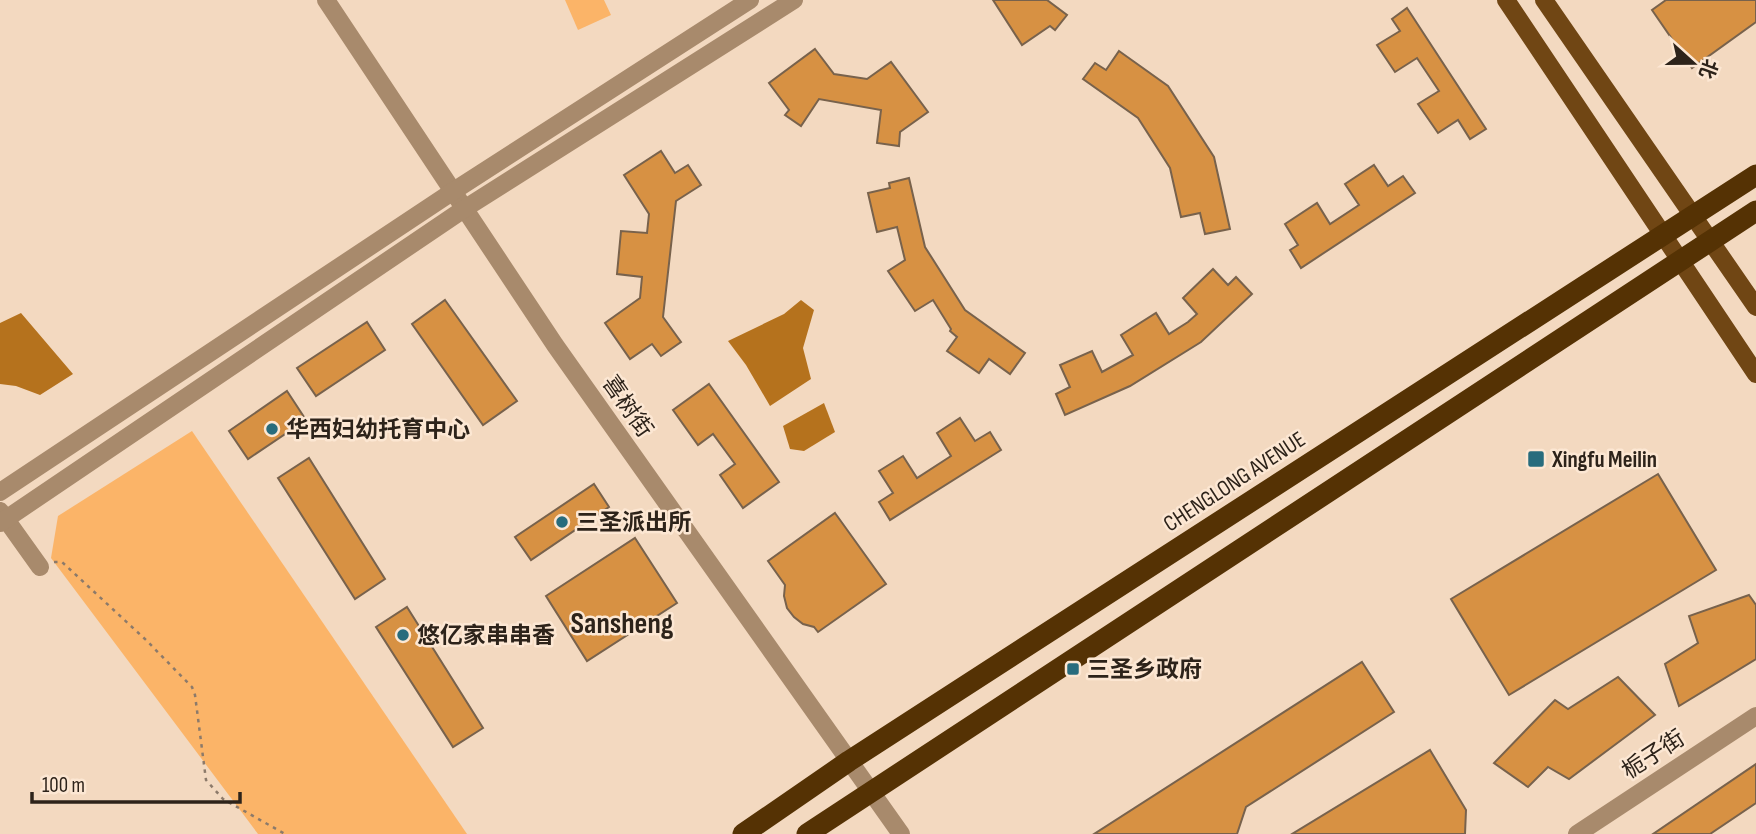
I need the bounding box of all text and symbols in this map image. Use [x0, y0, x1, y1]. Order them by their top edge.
north arrow [1658, 28, 1728, 98]
text: 北 [1693, 56, 1722, 82]
street label: 喜树街 [596, 370, 658, 443]
place label: 华西妇幼托育中心 [286, 416, 470, 444]
marker: 华西妇幼托育中心 [264, 421, 280, 437]
street label: CHENGLONG AVENUE [1158, 426, 1311, 538]
place label: Xingfu Meilin [1551, 446, 1657, 474]
marker: Xingfu Meilin [1526, 449, 1546, 469]
place label: 三圣派出所 [576, 509, 691, 537]
marker: 三圣派出所 [554, 514, 570, 530]
district label: Sansheng [571, 606, 674, 642]
place label: 悠亿家串串香 [417, 622, 555, 650]
marker: 悠亿家串串香 [395, 627, 411, 643]
place label: 三圣乡政府 [1087, 656, 1202, 684]
marker: 三圣乡政府 [1065, 661, 1081, 677]
street label: 栀子街 [1617, 724, 1690, 785]
scale bar [32, 760, 240, 804]
text: 100 m [42, 773, 85, 798]

